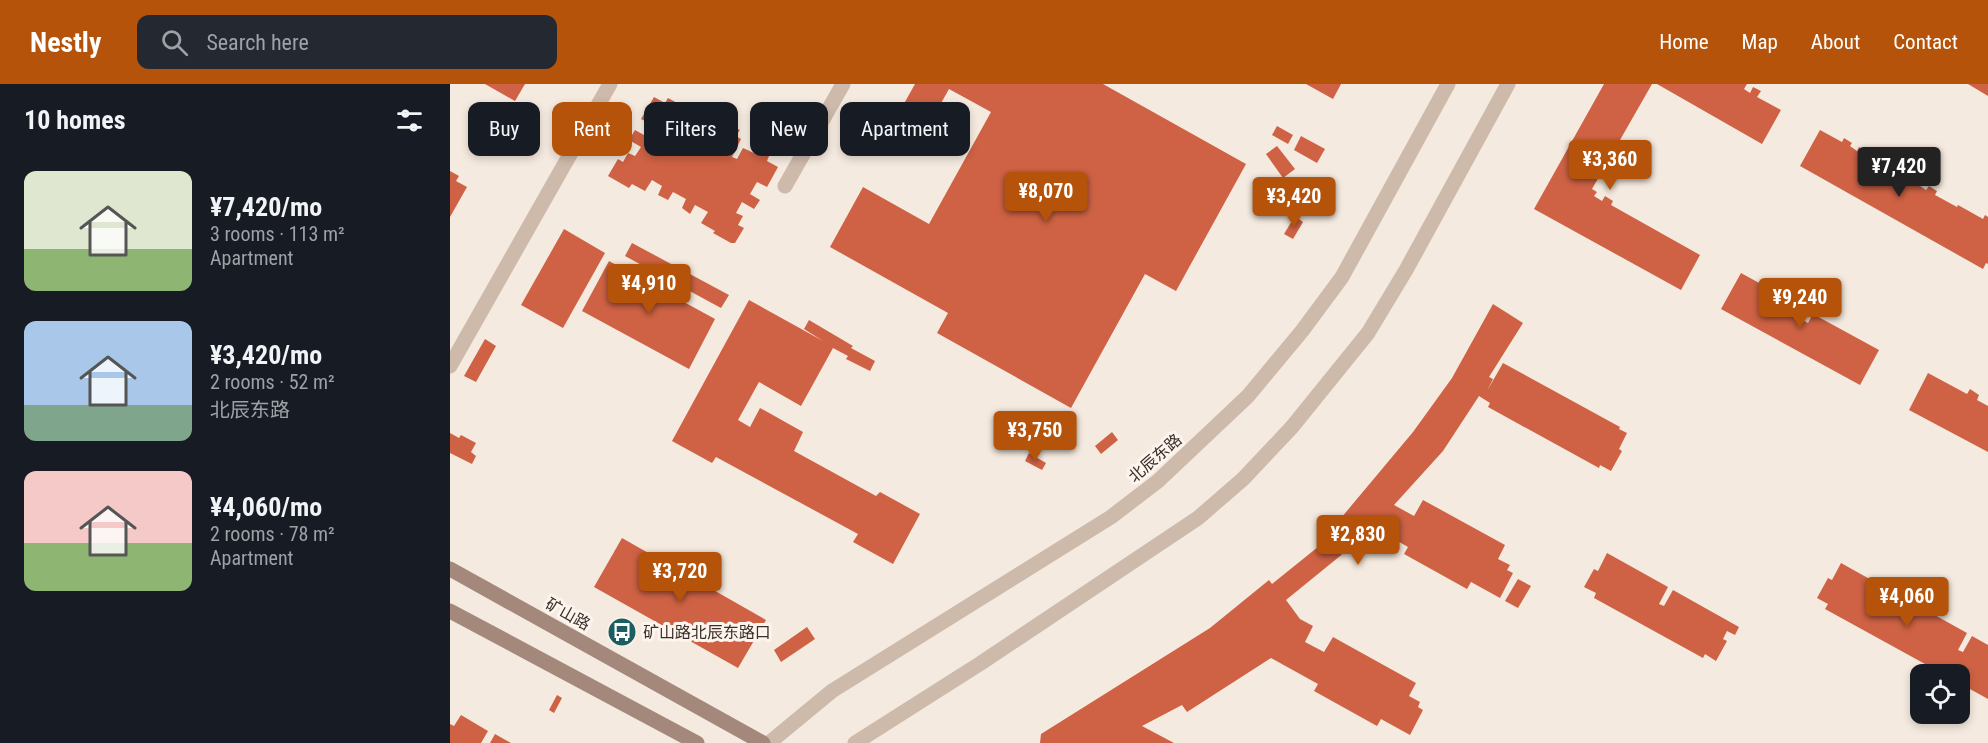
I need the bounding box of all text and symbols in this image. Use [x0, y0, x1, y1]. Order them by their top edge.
search box [137, 15, 557, 69]
text: Nestly [30, 26, 101, 59]
icon: search [158, 26, 191, 59]
text: Search here [206, 30, 309, 55]
text: Home [1659, 30, 1709, 54]
text: Map [1742, 30, 1778, 54]
text: About [1811, 30, 1860, 54]
text: Contact [1893, 30, 1958, 54]
chip: Buy [468, 102, 540, 156]
chip: Rent [552, 102, 632, 156]
chip: Filters [644, 102, 738, 156]
chip: New [750, 102, 828, 156]
chip: Apartment [840, 102, 970, 156]
icon: filters [393, 104, 426, 137]
text: 10 homes [24, 105, 126, 135]
pin: ¥3,360 [1561, 140, 1659, 191]
text: ¥3,360 [1583, 147, 1637, 171]
pin: ¥7,420 [1850, 147, 1948, 198]
text: ¥7,420 [1872, 154, 1926, 178]
pin: ¥8,070 [997, 172, 1095, 223]
pin: ¥3,420 [1245, 177, 1343, 228]
text: ¥8,070 [1019, 179, 1073, 203]
text: ¥3,420 [1267, 184, 1321, 208]
text: ¥7,420/mo [210, 192, 322, 222]
icon: home [72, 195, 144, 267]
text: 3 rooms · 113 m² [210, 222, 345, 246]
text: Apartment [210, 246, 294, 270]
pin: ¥4,910 [600, 264, 698, 315]
text: ¥4,910 [622, 271, 676, 295]
pin: ¥9,240 [1751, 278, 1849, 329]
text: ¥9,240 [1773, 285, 1827, 309]
text: ¥3,420/mo [210, 340, 322, 370]
icon: home [72, 345, 144, 417]
text: 2 rooms · 52 m² [210, 370, 335, 394]
text: 北辰东路 [210, 398, 290, 422]
pin: ¥3,750 [986, 411, 1084, 462]
text: ¥3,750 [1008, 418, 1062, 442]
street label: 北辰东路 [1125, 430, 1185, 486]
text: ¥4,060/mo [210, 492, 322, 522]
icon: home [72, 495, 144, 567]
pin: ¥2,830 [1309, 515, 1407, 566]
text: 2 rooms · 78 m² [210, 522, 335, 546]
text: ¥2,830 [1331, 522, 1385, 546]
text: Apartment [210, 546, 294, 570]
pin: ¥3,720 [631, 552, 729, 603]
text: ¥3,720 [653, 559, 707, 583]
pin: ¥4,060 [1858, 577, 1956, 628]
text: ¥4,060 [1880, 584, 1934, 608]
street label: 矿山路 [542, 594, 594, 634]
bus stop icon: 矿山路北辰东路口 [606, 616, 638, 648]
place label: 矿山路北辰东路口 [643, 623, 771, 642]
map controls [1910, 664, 1970, 724]
button: locate [1910, 664, 1970, 724]

